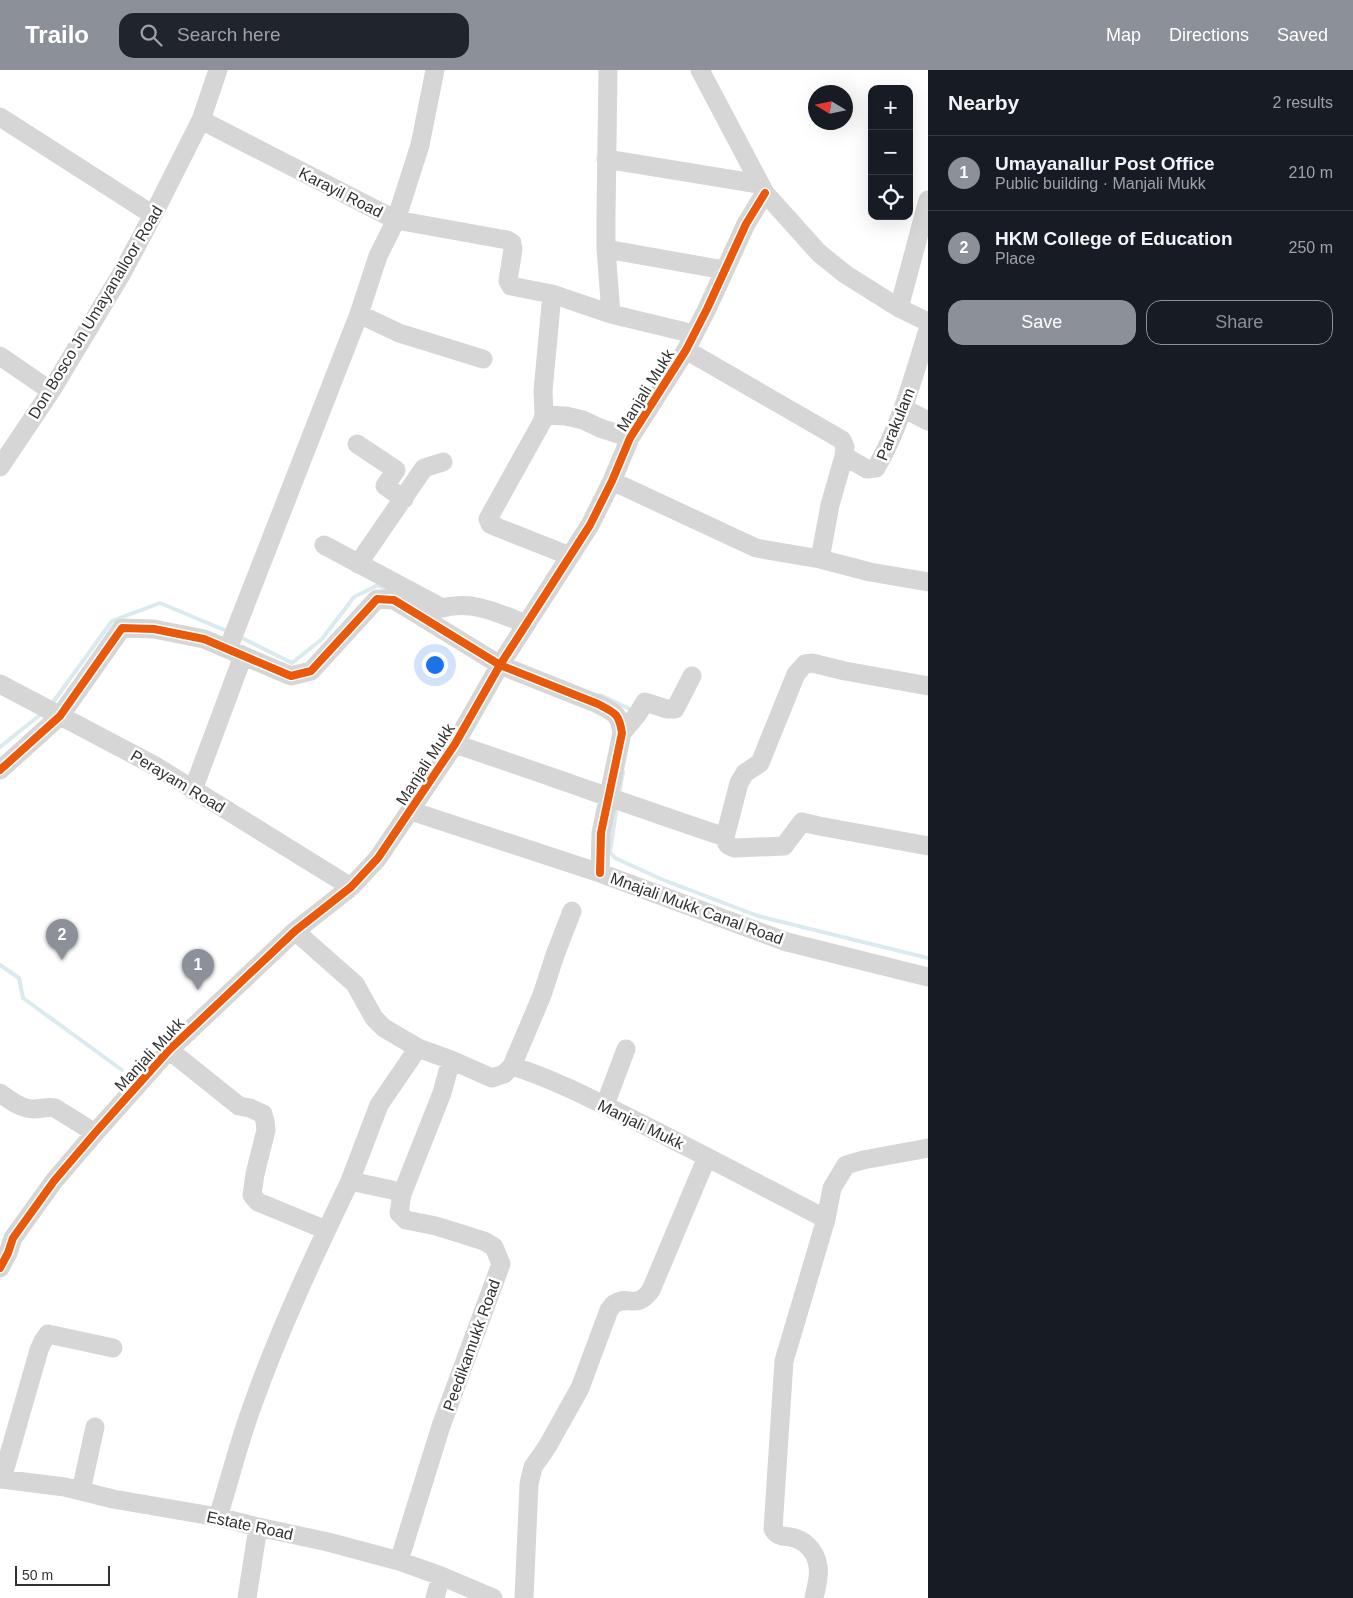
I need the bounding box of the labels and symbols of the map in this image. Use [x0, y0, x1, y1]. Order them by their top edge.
north arrow [808, 85, 853, 130]
street label: Karayil Road [296, 164, 385, 221]
street label: Don Bosco Jn Umayanalloor Road [25, 203, 166, 422]
street label: Manjali Mukk [613, 345, 678, 434]
street label: Parakulam [873, 386, 918, 463]
your location [422, 652, 448, 678]
street label: Manjali Mukk [393, 720, 459, 808]
street label: Perayam Road [128, 747, 228, 816]
street label: Mnajali Mukk Canal Road [608, 869, 785, 948]
pin: 2 [46, 919, 78, 960]
pin: 1 [182, 949, 214, 990]
street label: Manjali Mukk [111, 1014, 188, 1094]
street label: Manjali Mukk [595, 1096, 687, 1153]
street label: Peedikamukk Road [440, 1277, 503, 1413]
street label: Estate Road [205, 1508, 295, 1543]
scale bar [15, 1563, 110, 1586]

